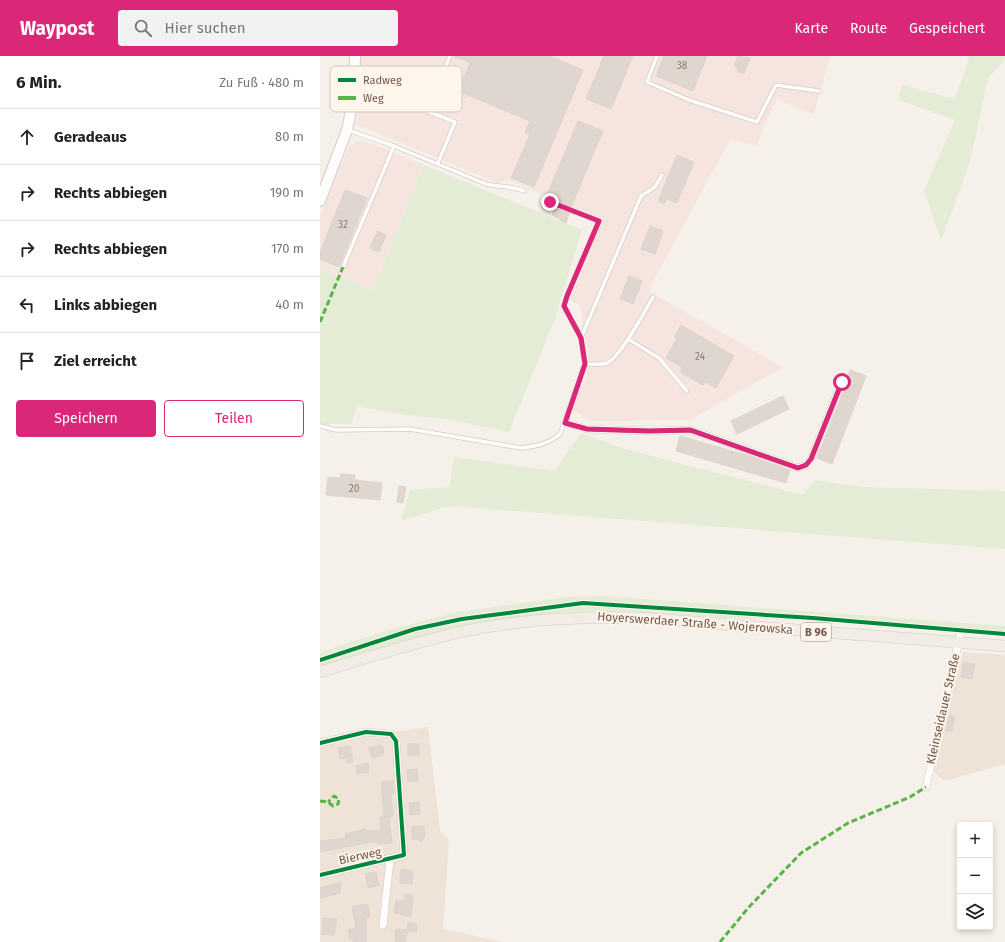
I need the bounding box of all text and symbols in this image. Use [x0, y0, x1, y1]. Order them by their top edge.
search box [118, 10, 398, 46]
text: Waypost [20, 17, 94, 40]
icon: search [132, 17, 154, 39]
text: Hier suchen [164, 19, 245, 37]
text: Karte [794, 20, 828, 37]
text: Route [850, 20, 887, 37]
text: Gespeichert [909, 20, 985, 37]
house number: 38 [677, 60, 688, 72]
legend [330, 66, 462, 112]
text: 6 Min. [16, 72, 62, 93]
text: Radweg [363, 74, 402, 87]
text: Zu Fuß · 480 m [219, 75, 304, 90]
text: Weg [363, 92, 384, 105]
icon: ahead [16, 126, 38, 148]
text: Geradeaus [54, 128, 127, 146]
text: 80 m [275, 129, 304, 144]
icon: right [16, 182, 38, 204]
text: Rechts abbiegen [54, 184, 167, 202]
text: 190 m [270, 185, 304, 200]
route end [541, 193, 559, 211]
house number: 32 [338, 219, 348, 231]
icon: right [16, 238, 38, 260]
text: Rechts abbiegen [54, 240, 167, 258]
text: 170 m [271, 241, 304, 256]
icon: left [16, 294, 38, 316]
text: Links abbiegen [54, 296, 157, 314]
text: 40 m [275, 297, 304, 312]
icon: arrive [16, 350, 38, 372]
house number: 24 [695, 351, 706, 363]
text: Ziel erreicht [54, 352, 137, 370]
route start [833, 373, 851, 391]
button: Speichern [16, 400, 156, 437]
button: Teilen [164, 400, 304, 437]
house number: 20 [349, 483, 360, 495]
street label: Hoyerswerdaer Straße - Wojerowska [597, 609, 793, 637]
road number: B 96 [801, 623, 831, 641]
street label: Kleinseidauer Straße [923, 652, 963, 766]
map controls [957, 822, 993, 930]
button: + [957, 822, 993, 858]
street label: Bierweg [337, 845, 383, 867]
button: − [957, 858, 993, 894]
button: layers [957, 894, 993, 930]

